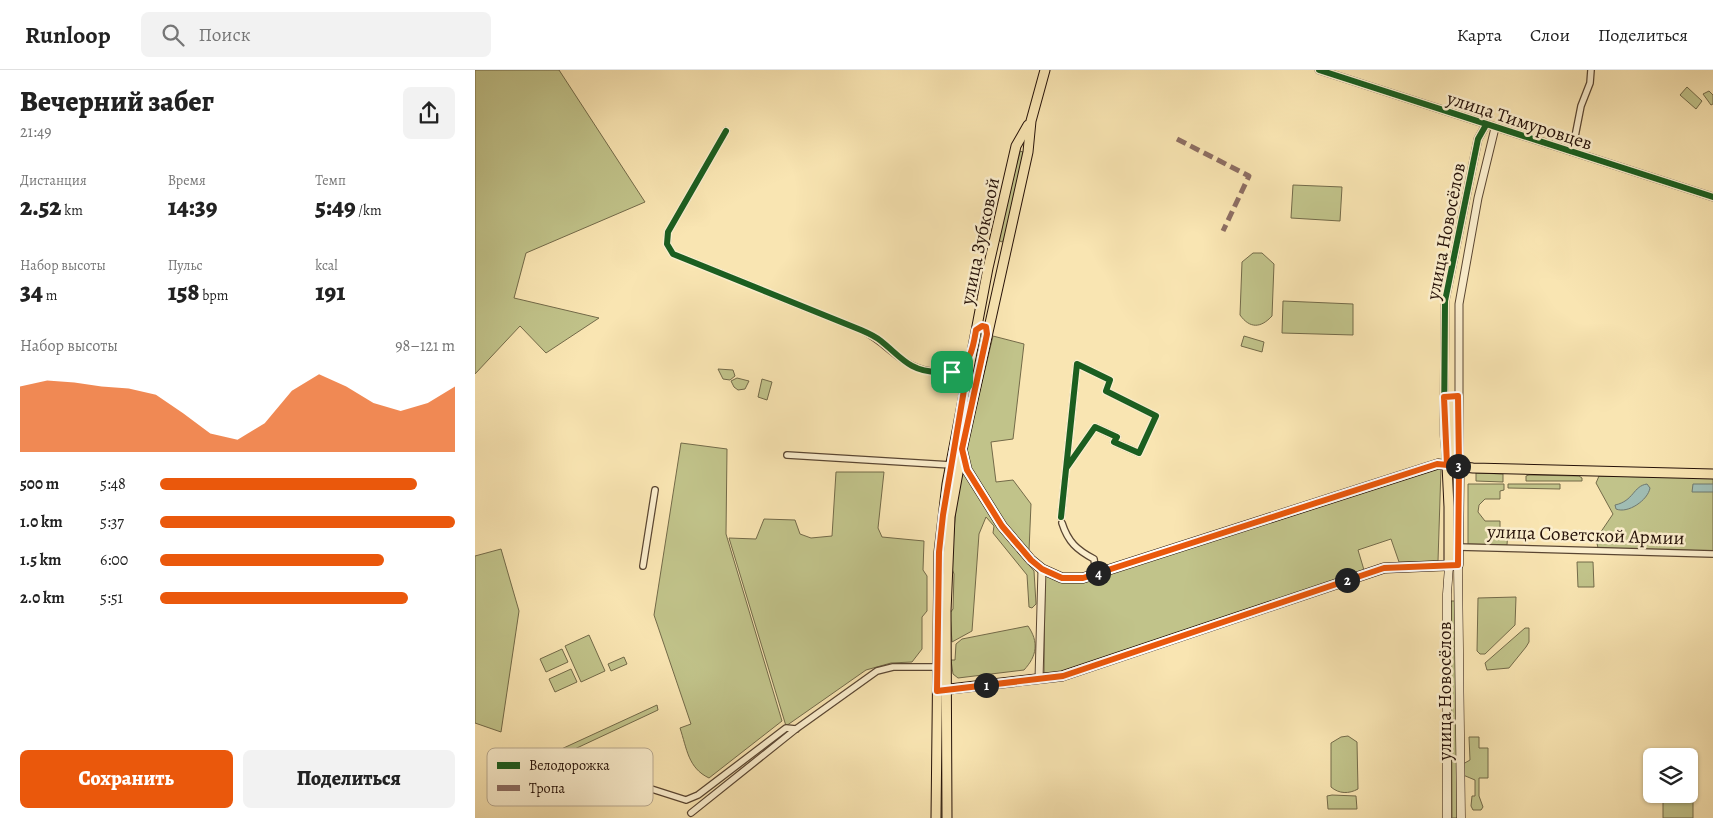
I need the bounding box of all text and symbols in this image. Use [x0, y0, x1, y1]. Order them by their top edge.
search box [141, 12, 491, 57]
text: Runloop [25, 19, 111, 51]
icon: search [159, 21, 187, 49]
text: Поиск [199, 22, 251, 48]
text: Карта [1457, 23, 1502, 47]
text: Слои [1530, 23, 1570, 47]
text: Поделиться [1598, 23, 1688, 47]
text: Вечерний забег [20, 83, 214, 121]
street label: улица Тимуровцев [1443, 85, 1596, 157]
button: share [403, 87, 455, 139]
text: 21:49 [20, 121, 51, 143]
street label: улица Новосёлов [1420, 160, 1472, 303]
text: Дистанция [20, 171, 87, 190]
text: Время [168, 171, 206, 190]
text: Темп [315, 171, 346, 190]
street label: улица Зубковой [954, 175, 1006, 308]
text: 2.52 [20, 190, 61, 224]
text: 14:39 [168, 190, 217, 224]
text: 5:49 [315, 190, 356, 224]
text: km [61, 201, 83, 220]
text: /km [356, 201, 382, 220]
text: Набор высоты [20, 256, 106, 275]
text: Пульс [168, 256, 203, 275]
text: kcal [315, 256, 338, 275]
text: 34 [20, 275, 43, 309]
text: 158 [168, 275, 199, 309]
text: 191 [315, 275, 345, 309]
text: m [43, 286, 57, 305]
text: bpm [199, 286, 228, 305]
text: Набор высоты [20, 335, 118, 357]
text: 98–121 m [395, 335, 455, 357]
pin [931, 351, 973, 393]
icon: arrive [938, 358, 966, 386]
pin: 3 [1445, 454, 1471, 478]
text: 3 [1455, 457, 1462, 476]
text: 500 m [20, 473, 59, 495]
text: 5:48 [100, 473, 126, 495]
text: 1.0 km [20, 511, 63, 533]
text: 5:37 [100, 511, 124, 533]
street label: улица Советской Армии [1486, 519, 1685, 551]
text: 1.5 km [20, 549, 61, 571]
text: 6:00 [100, 549, 128, 571]
pin: 4 [1085, 560, 1111, 586]
text: 4 [1095, 564, 1102, 583]
pin: 2 [1335, 568, 1359, 592]
text: 2 [1344, 571, 1351, 590]
text: 2.0 km [20, 587, 65, 609]
text: 5:51 [100, 587, 123, 609]
street label: улица Новосёлов [1432, 621, 1458, 762]
pin: 1 [973, 672, 999, 698]
text: 1 [984, 676, 989, 695]
legend [487, 748, 653, 806]
map controls [1643, 748, 1698, 803]
button: layers [1643, 748, 1698, 803]
button: Сохранить [20, 750, 233, 808]
button: Поделиться [243, 750, 455, 808]
text: Велодорожка [529, 756, 610, 775]
text: Тропа [529, 779, 566, 798]

